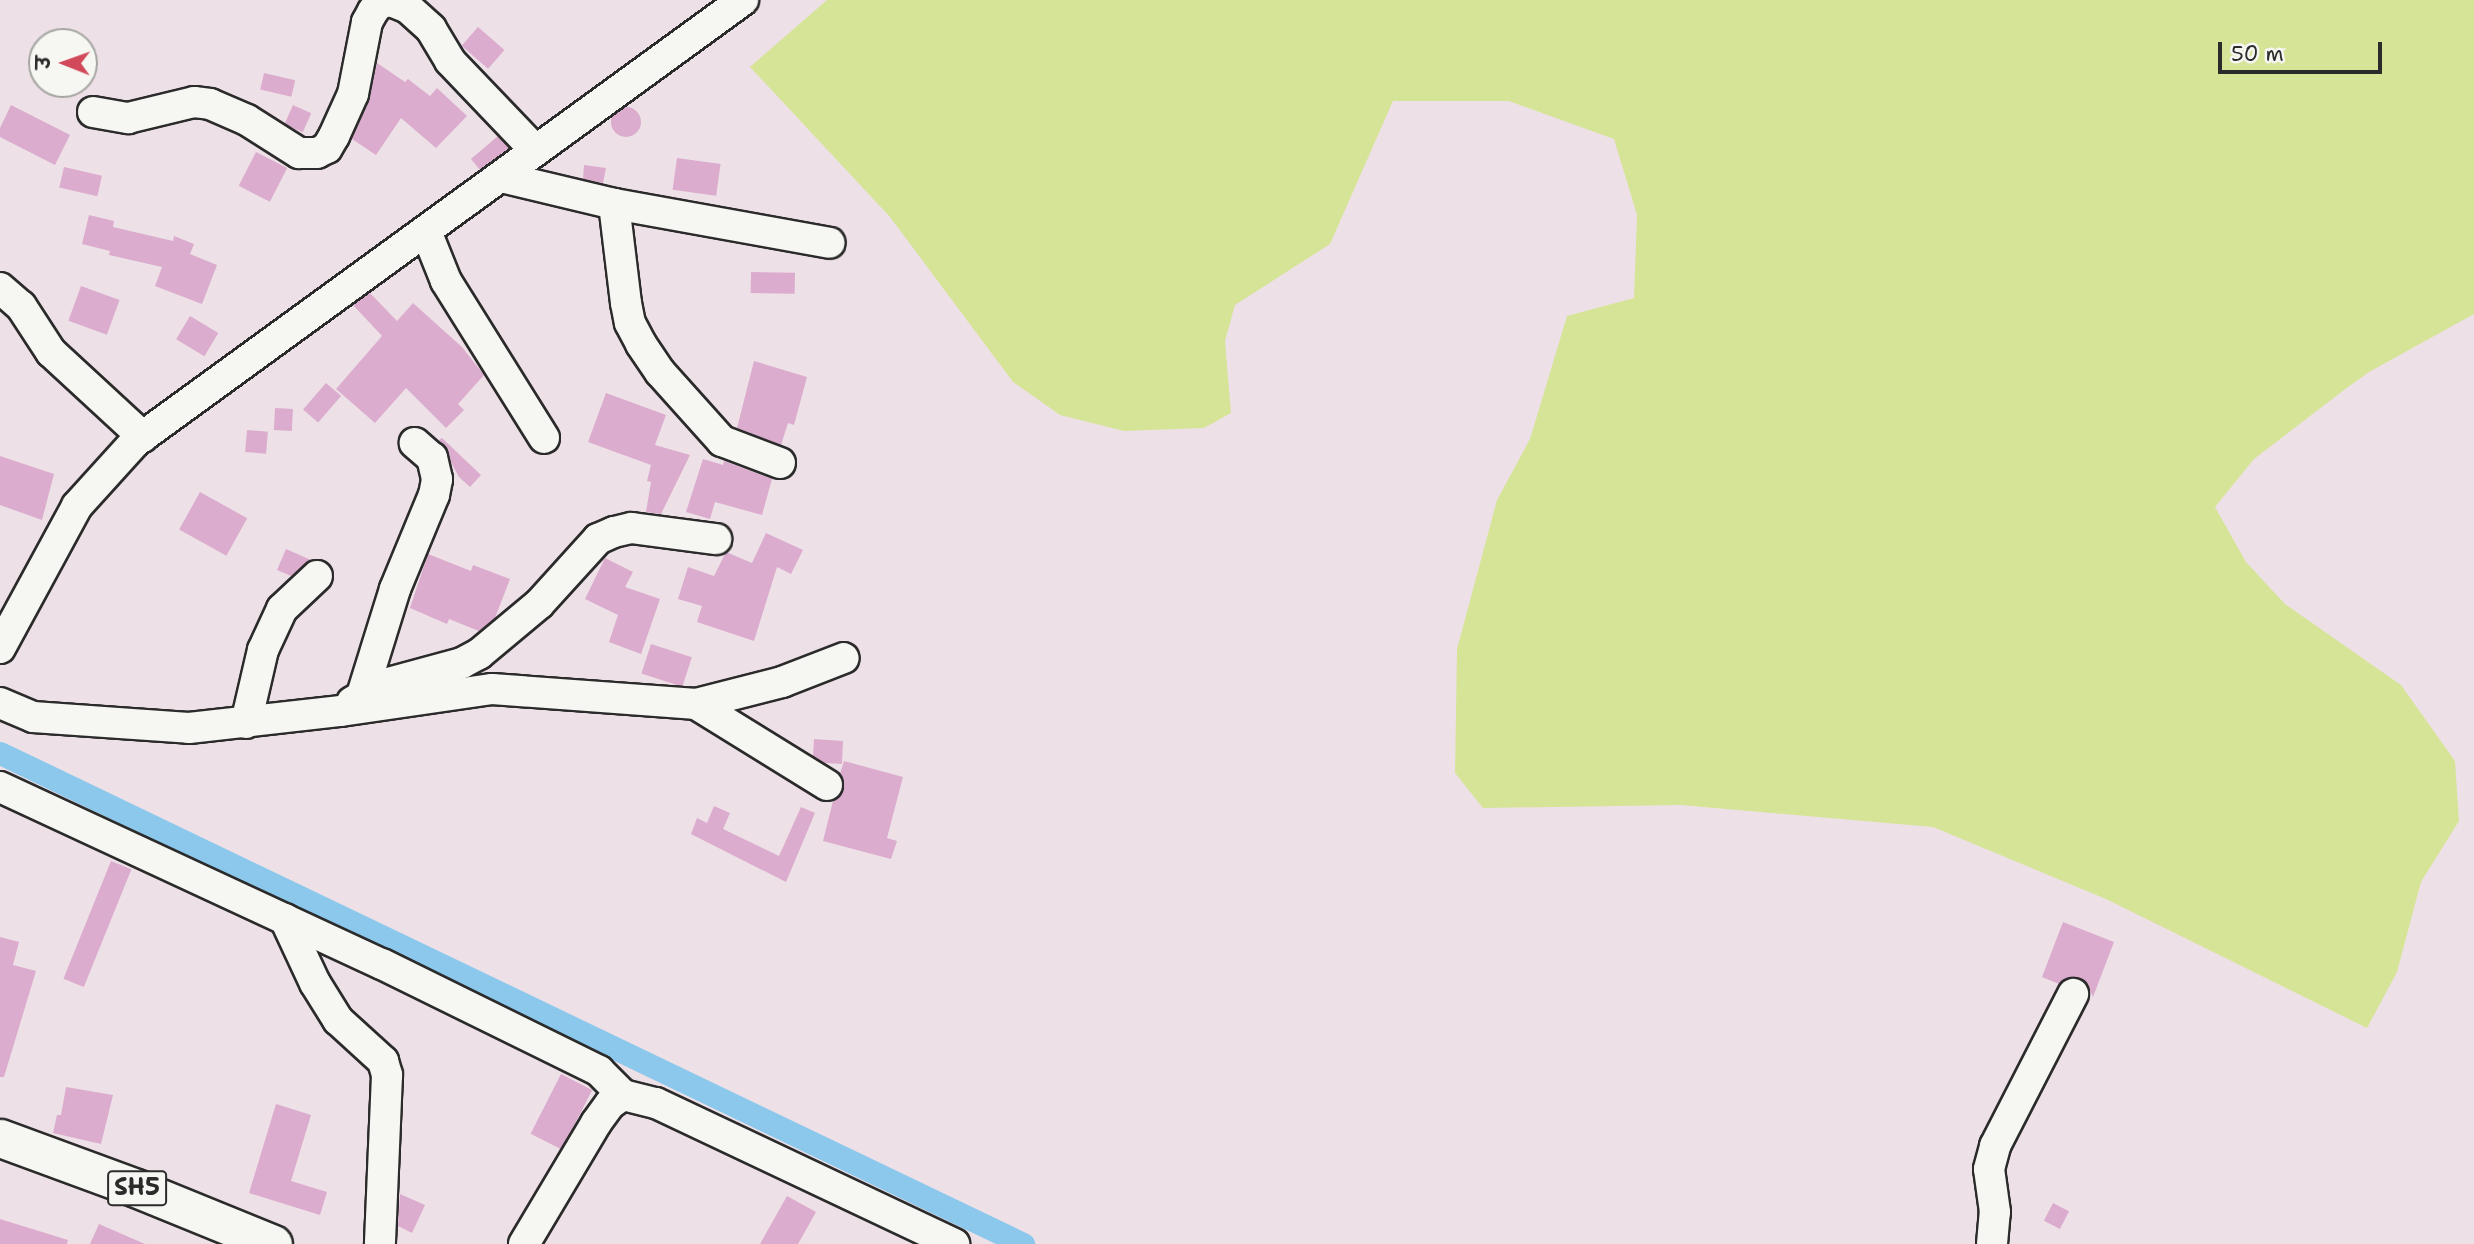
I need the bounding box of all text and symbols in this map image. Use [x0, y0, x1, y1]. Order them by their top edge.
north arrow [28, 28, 98, 98]
scale bar [2222, 28, 2386, 72]
text: 50 m [2231, 40, 2284, 68]
text: उ [31, 56, 56, 69]
road number: SH5 [106, 1168, 168, 1208]

